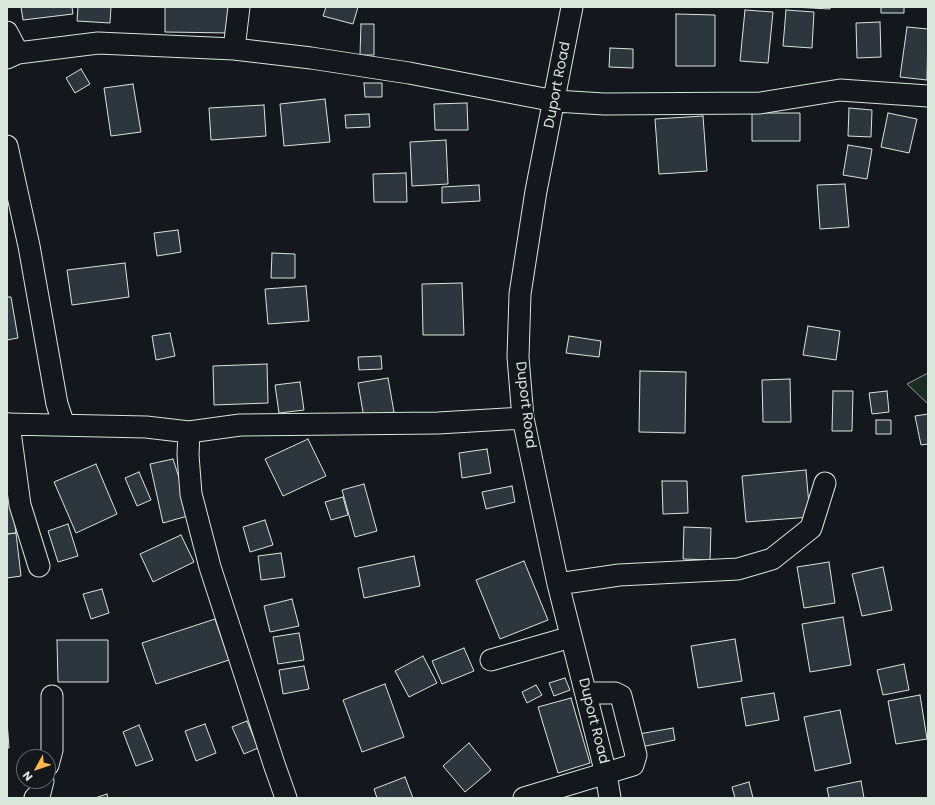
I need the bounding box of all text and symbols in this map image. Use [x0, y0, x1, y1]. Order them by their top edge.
street label: Duport Road [541, 40, 575, 130]
street label: Duport Road [511, 360, 539, 450]
street label: Duport Road [574, 676, 612, 766]
north arrow [16, 749, 56, 789]
text: N [19, 768, 36, 784]

